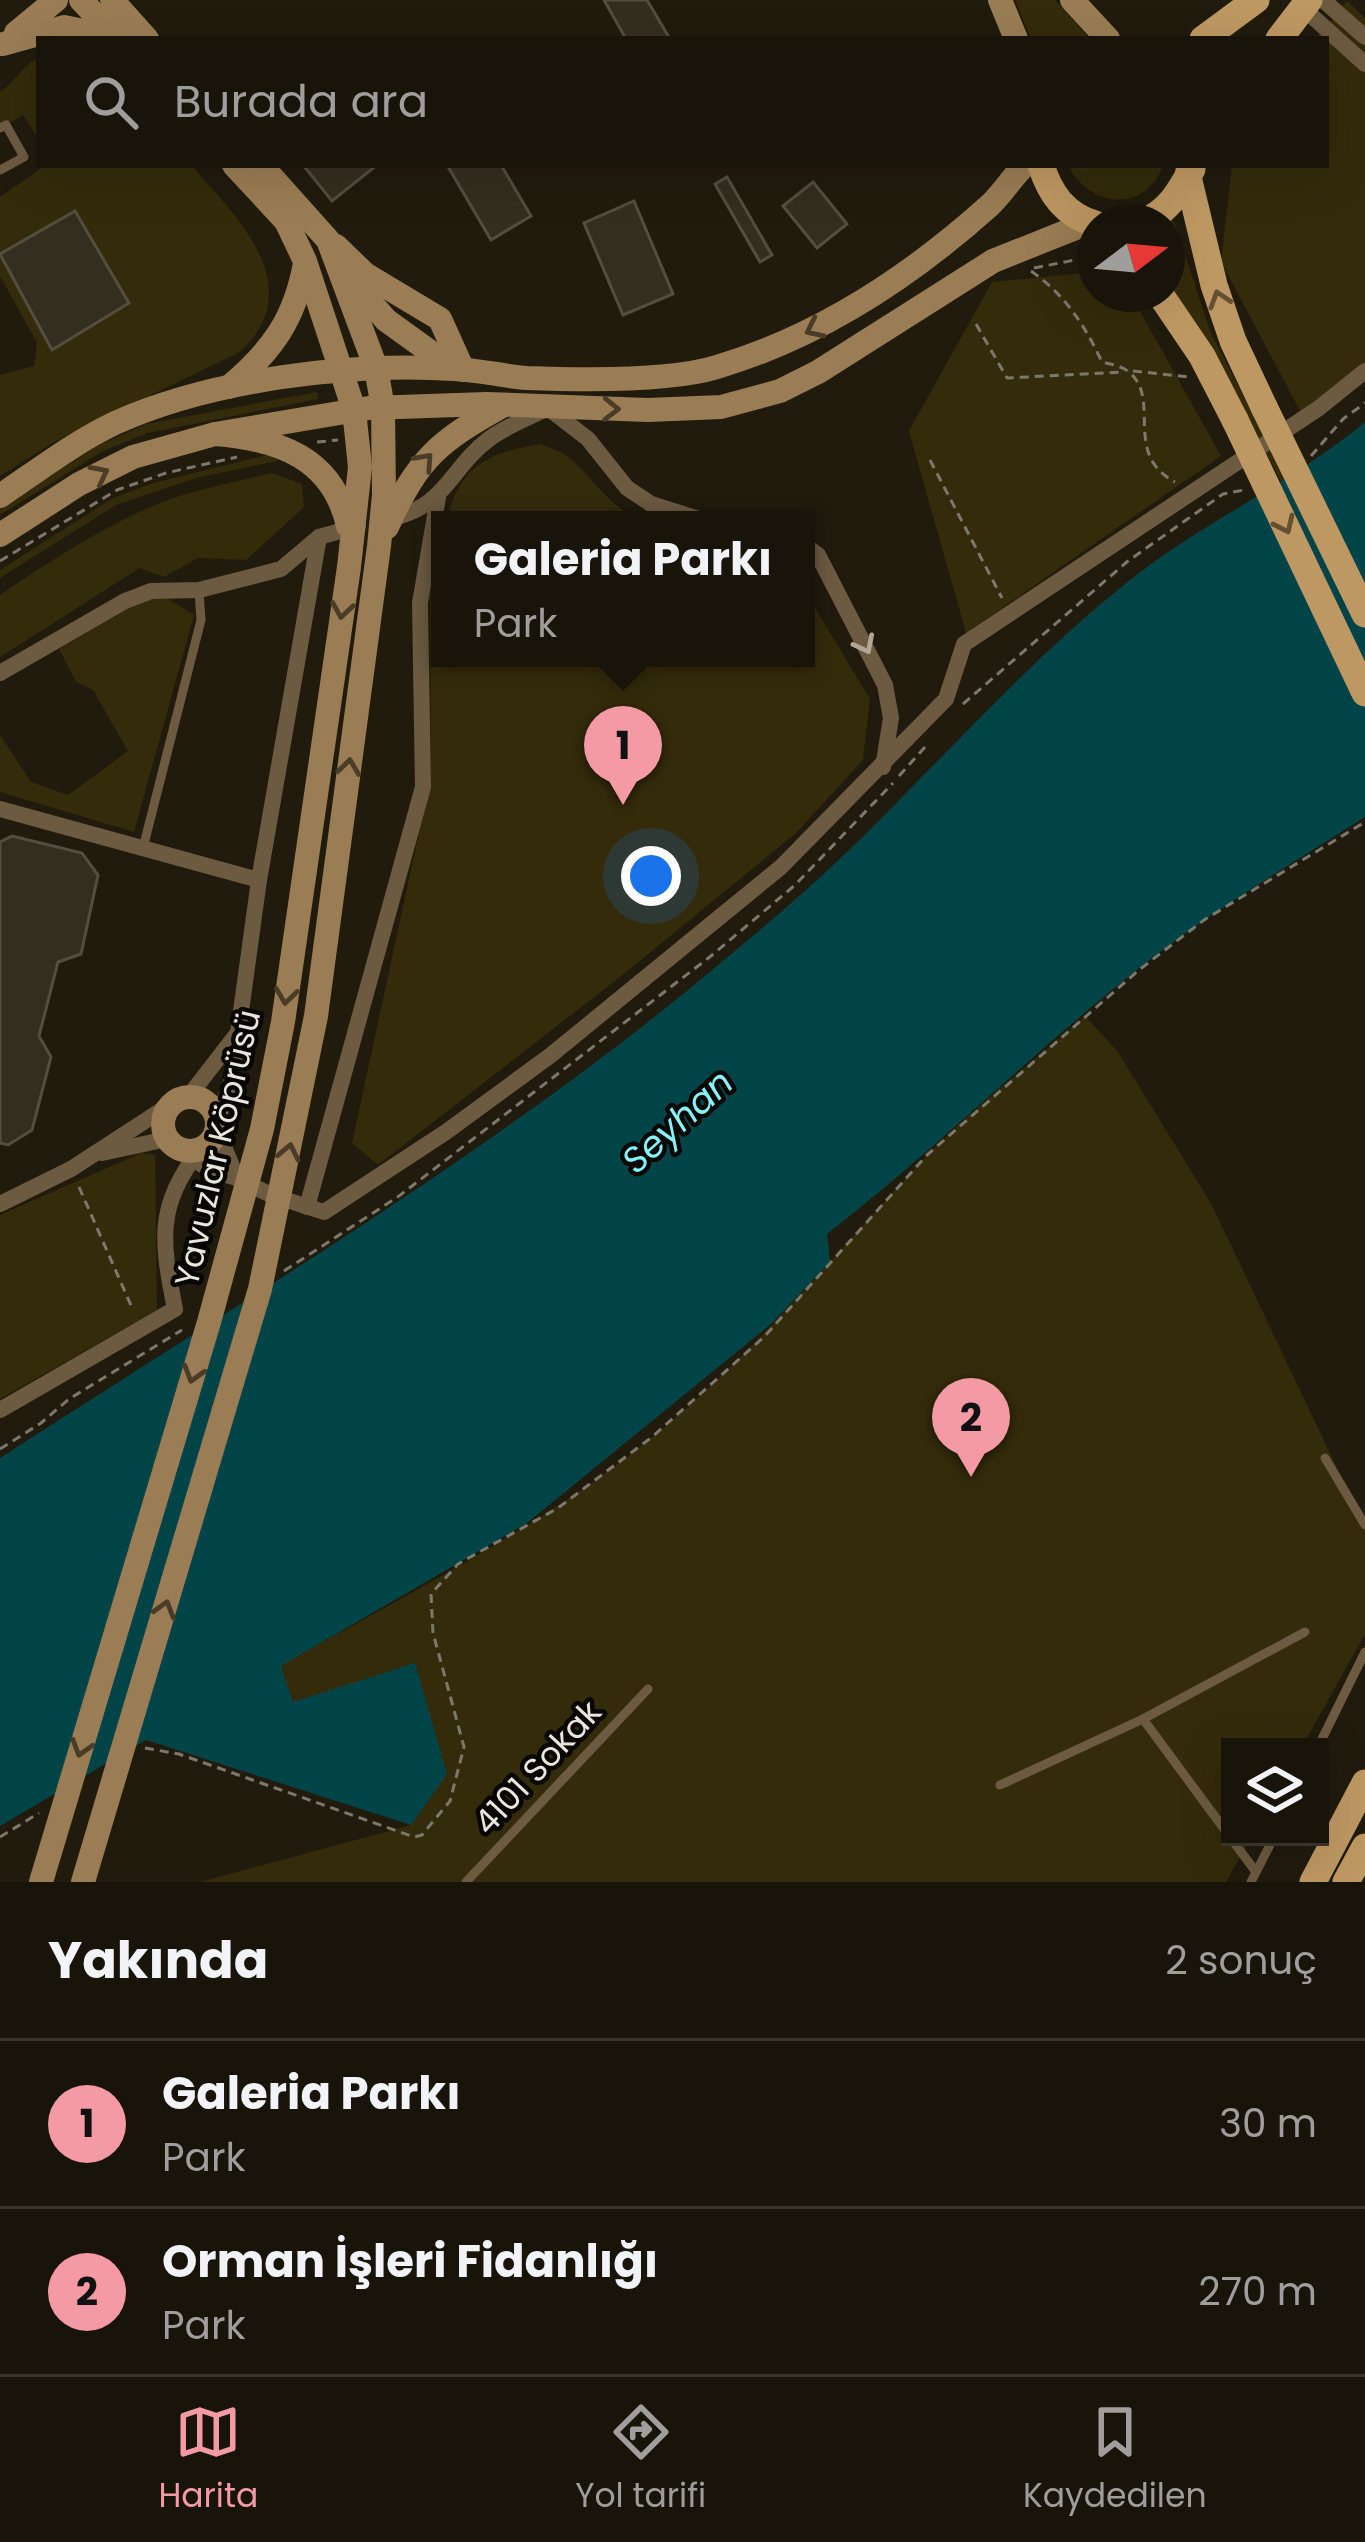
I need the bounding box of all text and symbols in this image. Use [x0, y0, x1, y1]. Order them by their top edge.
search box [36, 36, 1329, 168]
icon: search [78, 69, 144, 135]
text: Burada ara [174, 70, 428, 133]
north arrow [1077, 204, 1185, 312]
one-way arrow [1208, 289, 1233, 310]
one-way arrow [805, 315, 827, 338]
one-way arrow [603, 396, 621, 422]
one-way arrow [411, 453, 433, 475]
one-way arrow [87, 465, 108, 488]
popup [431, 511, 815, 667]
one-way arrow [1271, 513, 1295, 534]
text: Galeria Parkı [474, 528, 772, 591]
text: Park [474, 596, 557, 651]
one-way arrow [330, 600, 356, 619]
one-way arrow [851, 633, 874, 654]
pin: 1 [584, 706, 662, 805]
one-way arrow [336, 757, 362, 777]
your location [621, 846, 681, 906]
one-way arrow [274, 986, 300, 1005]
street label: Yavuzlar Köprüsü [163, 1005, 272, 1291]
water label: Seyhan [610, 1058, 744, 1185]
one-way arrow [275, 1142, 300, 1162]
one-way arrow [182, 1363, 207, 1384]
pin: 2 [932, 1378, 1010, 1477]
one-way arrow [151, 1599, 176, 1620]
street label: 4101 Sokak [463, 1690, 612, 1845]
one-way arrow [70, 1736, 95, 1757]
map controls [1221, 1738, 1329, 1846]
button: layers [1221, 1738, 1329, 1846]
text: Yakında [48, 1924, 268, 1996]
text: 2 sonuç [1165, 1933, 1317, 1988]
text: Galeria Parkı [162, 2062, 461, 2125]
text: 1 [80, 2096, 94, 2151]
text: 30 m [1219, 2096, 1317, 2151]
text: Park [162, 2130, 246, 2185]
text: Orman İşleri Fidanlığı [162, 2230, 658, 2293]
text: 2 [76, 2264, 98, 2319]
text: 270 m [1198, 2264, 1317, 2319]
text: Park [162, 2298, 246, 2353]
tab: Harita [158, 2399, 258, 2521]
tab: Yol tarifi [575, 2399, 706, 2521]
tab: Kaydedilen [1023, 2399, 1207, 2521]

